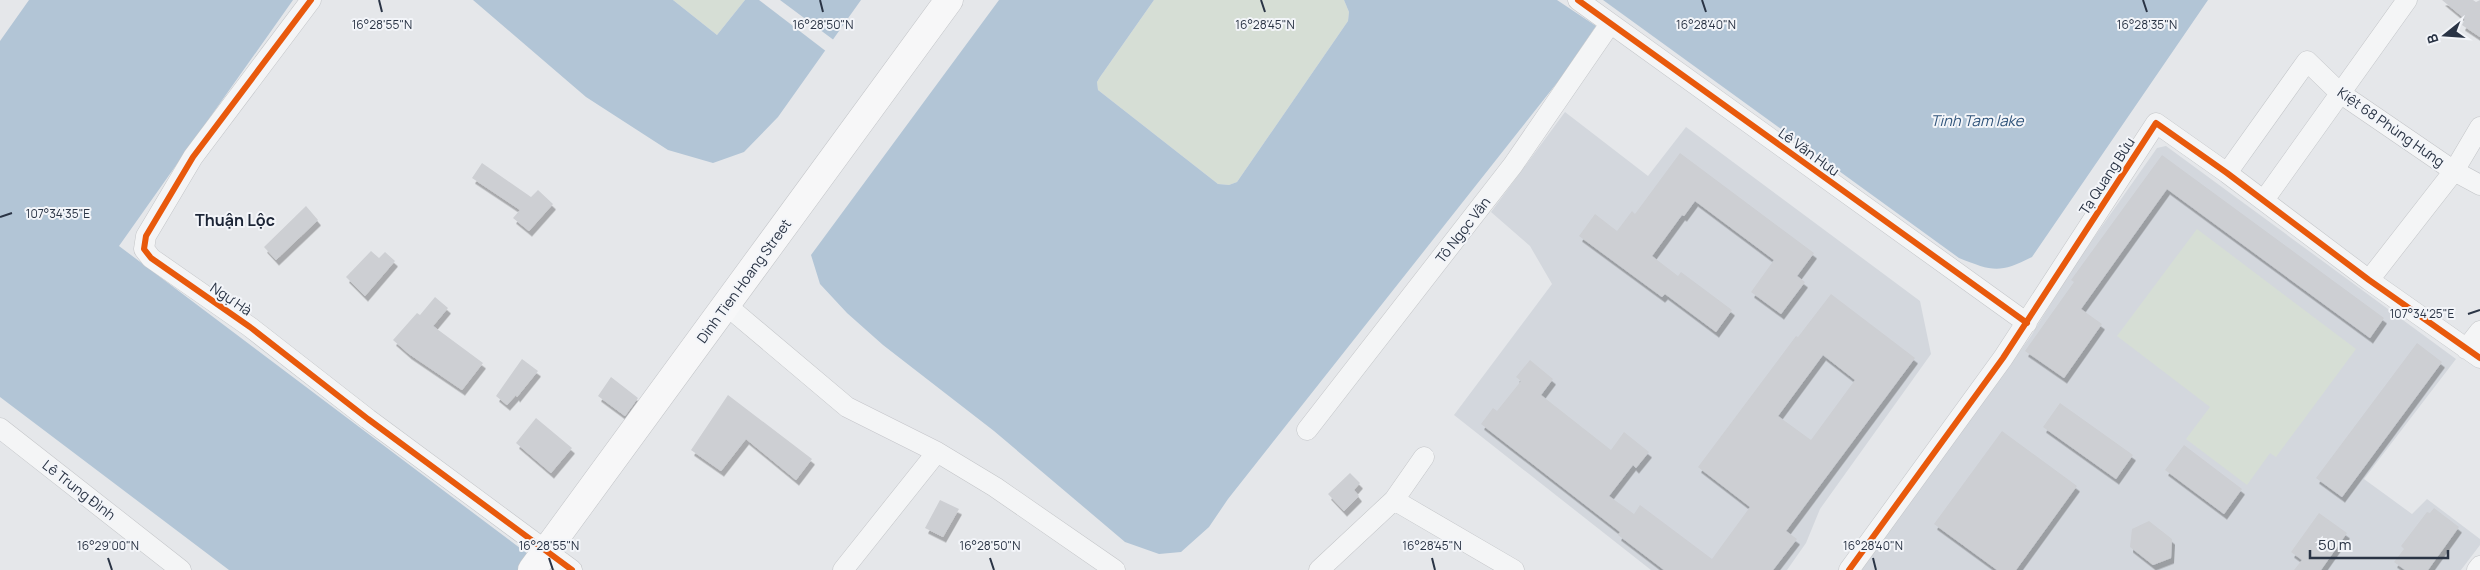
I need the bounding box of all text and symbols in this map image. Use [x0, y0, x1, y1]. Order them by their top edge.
north arrow [2420, 10, 2470, 60]
text: 16°28'55"N [352, 16, 412, 33]
text: 16°28'50"N [792, 16, 854, 33]
text: 16°28'45"N [1235, 16, 1295, 33]
text: 16°28'40"N [1676, 16, 1736, 33]
text: 16°28'35"N [2117, 16, 2177, 33]
text: B [2422, 32, 2442, 46]
street label: Kiệt 68 Phùng Hưng [2334, 82, 2449, 171]
water label: Tinh Tam lake [1930, 110, 2025, 131]
street label: Lê Văn Hưu [1775, 123, 1844, 180]
street label: Tạ Quang Bửu [2074, 133, 2139, 218]
street label: Tô Ngọc Vân [1431, 193, 1494, 267]
text: 107°34'35"E [26, 205, 90, 222]
district label: Thuận Lộc [195, 209, 275, 231]
street label: Dinh Tien Hoang Street [692, 215, 795, 347]
street label: Ngự Hà [207, 278, 256, 319]
text: 107°34'25"E [2390, 305, 2454, 322]
street label: Lê Trung Đình [39, 455, 120, 524]
scale bar [2310, 528, 2448, 560]
text: 50 m [2318, 534, 2352, 555]
text: 16°29'00"N [77, 537, 139, 554]
text: 16°28'55"N [519, 537, 579, 554]
text: 16°28'50"N [959, 537, 1021, 554]
text: 16°28'45"N [1402, 537, 1462, 554]
text: 16°28'40"N [1843, 537, 1903, 554]

